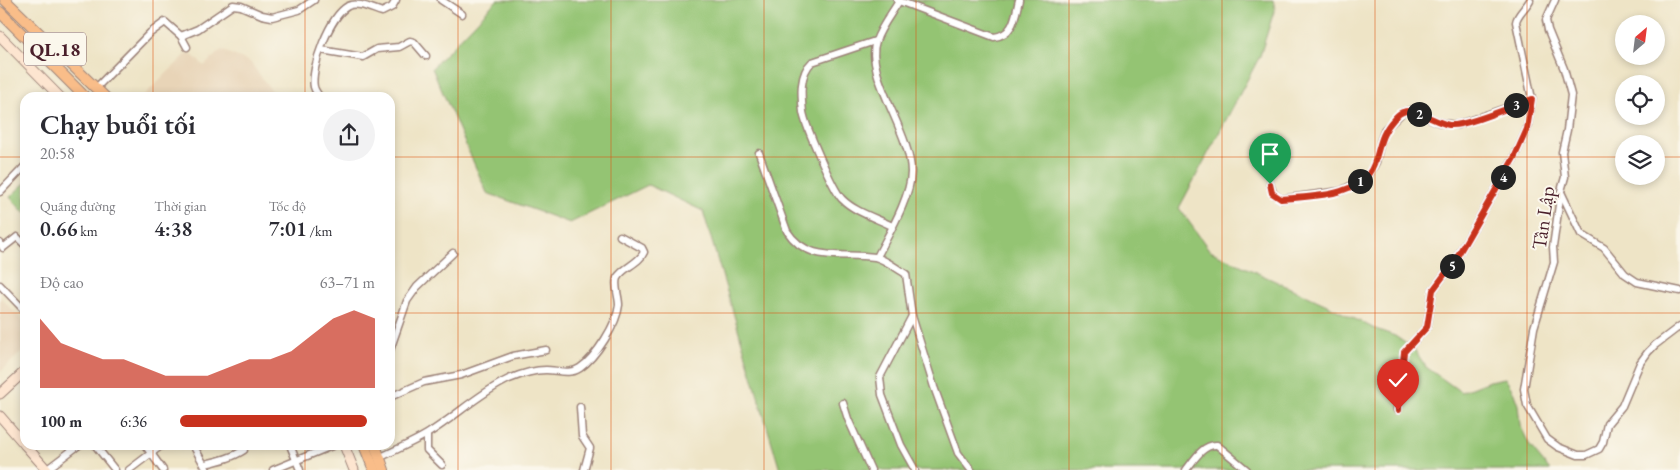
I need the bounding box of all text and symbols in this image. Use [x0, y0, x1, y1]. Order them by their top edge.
north arrow [1615, 15, 1665, 65]
map controls [1615, 15, 1665, 185]
road number: QL.18 [24, 33, 86, 66]
button: locate [1615, 75, 1665, 125]
pin: 3 [1504, 92, 1528, 118]
text: 3 [1513, 96, 1520, 114]
pin: 2 [1406, 102, 1432, 126]
text: 2 [1416, 105, 1423, 123]
text: Chạy buổi tối [40, 106, 196, 142]
button: share [323, 109, 375, 161]
pin [1249, 133, 1291, 184]
button: layers [1615, 135, 1665, 185]
icon: arrive [1256, 140, 1284, 168]
text: 20:58 [40, 143, 75, 164]
pin: 4 [1490, 164, 1516, 190]
pin: 1 [1348, 168, 1372, 194]
text: 4 [1500, 168, 1507, 186]
text: 1 [1357, 172, 1364, 190]
street label: Tân Lập [1526, 185, 1560, 251]
text: Quãng đường [40, 197, 115, 215]
text: Thời gian [154, 197, 207, 215]
text: Tốc độ [269, 197, 306, 215]
text: 0.66 [40, 215, 77, 242]
text: 4:38 [154, 215, 192, 242]
text: 7:01 [269, 215, 307, 242]
text: km [77, 222, 98, 240]
text: /km [307, 222, 333, 240]
pin: 5 [1440, 254, 1464, 278]
text: 5 [1449, 257, 1456, 275]
text: Độ cao [40, 272, 84, 293]
text: 63–71 m [320, 272, 375, 293]
pin [1377, 359, 1419, 410]
icon: check [1384, 366, 1412, 394]
text: 100 m [40, 411, 82, 432]
text: 6:36 [120, 411, 147, 432]

